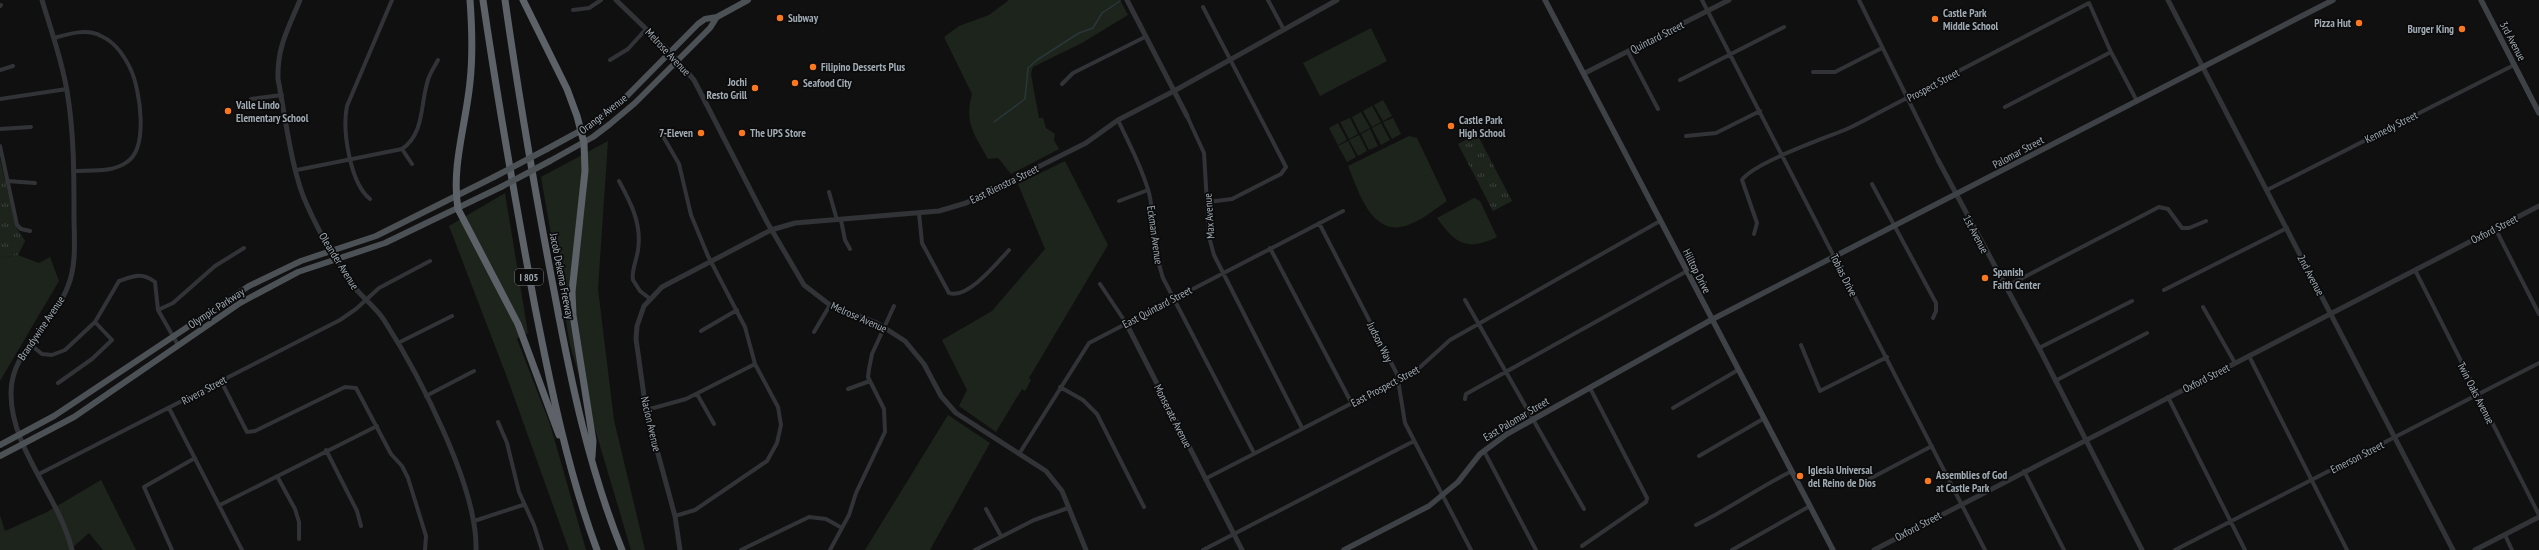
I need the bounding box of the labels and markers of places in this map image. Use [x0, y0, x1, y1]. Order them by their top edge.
place label: Castle Park Middle School [1943, 6, 1999, 33]
place label: Subway [788, 11, 819, 25]
marker: Subway [775, 13, 785, 23]
marker: Castle Park Middle School [1930, 14, 1940, 24]
place label: Pizza Hut [2314, 16, 2352, 30]
marker: Pizza Hut [2354, 18, 2364, 28]
place label: Burger King [2407, 22, 2454, 36]
marker: Burger King [2457, 24, 2467, 34]
place label: Filipino Desserts Plus [821, 60, 905, 74]
marker: Filipino Desserts Plus [808, 62, 818, 72]
place label: Jochi Resto Grill [707, 75, 748, 102]
place label: Seafood City [803, 76, 852, 90]
marker: Seafood City [790, 78, 800, 88]
marker: Jochi Resto Grill [750, 83, 760, 93]
place label: Valle Lindo Elementary School [235, 98, 309, 125]
marker: Valle Lindo Elementary School [223, 106, 233, 116]
place label: Castle Park High School [1459, 113, 1506, 140]
marker: Castle Park High School [1446, 121, 1456, 131]
place label: 7-Eleven [659, 126, 693, 140]
place label: The UPS Store [750, 126, 806, 140]
marker: 7-Eleven [696, 128, 706, 138]
marker: The UPS Store [737, 128, 747, 138]
place label: Spanish Faith Center [1993, 265, 2041, 292]
marker: Spanish Faith Center [1980, 273, 1990, 283]
place label: Iglesia Universal del Reino de Dios [1808, 463, 1876, 490]
place label: Assemblies of God at Castle Park [1935, 468, 2007, 495]
marker: Iglesia Universal del Reino de Dios [1795, 471, 1805, 481]
marker: Assemblies of God at Castle Park [1923, 476, 1933, 486]

